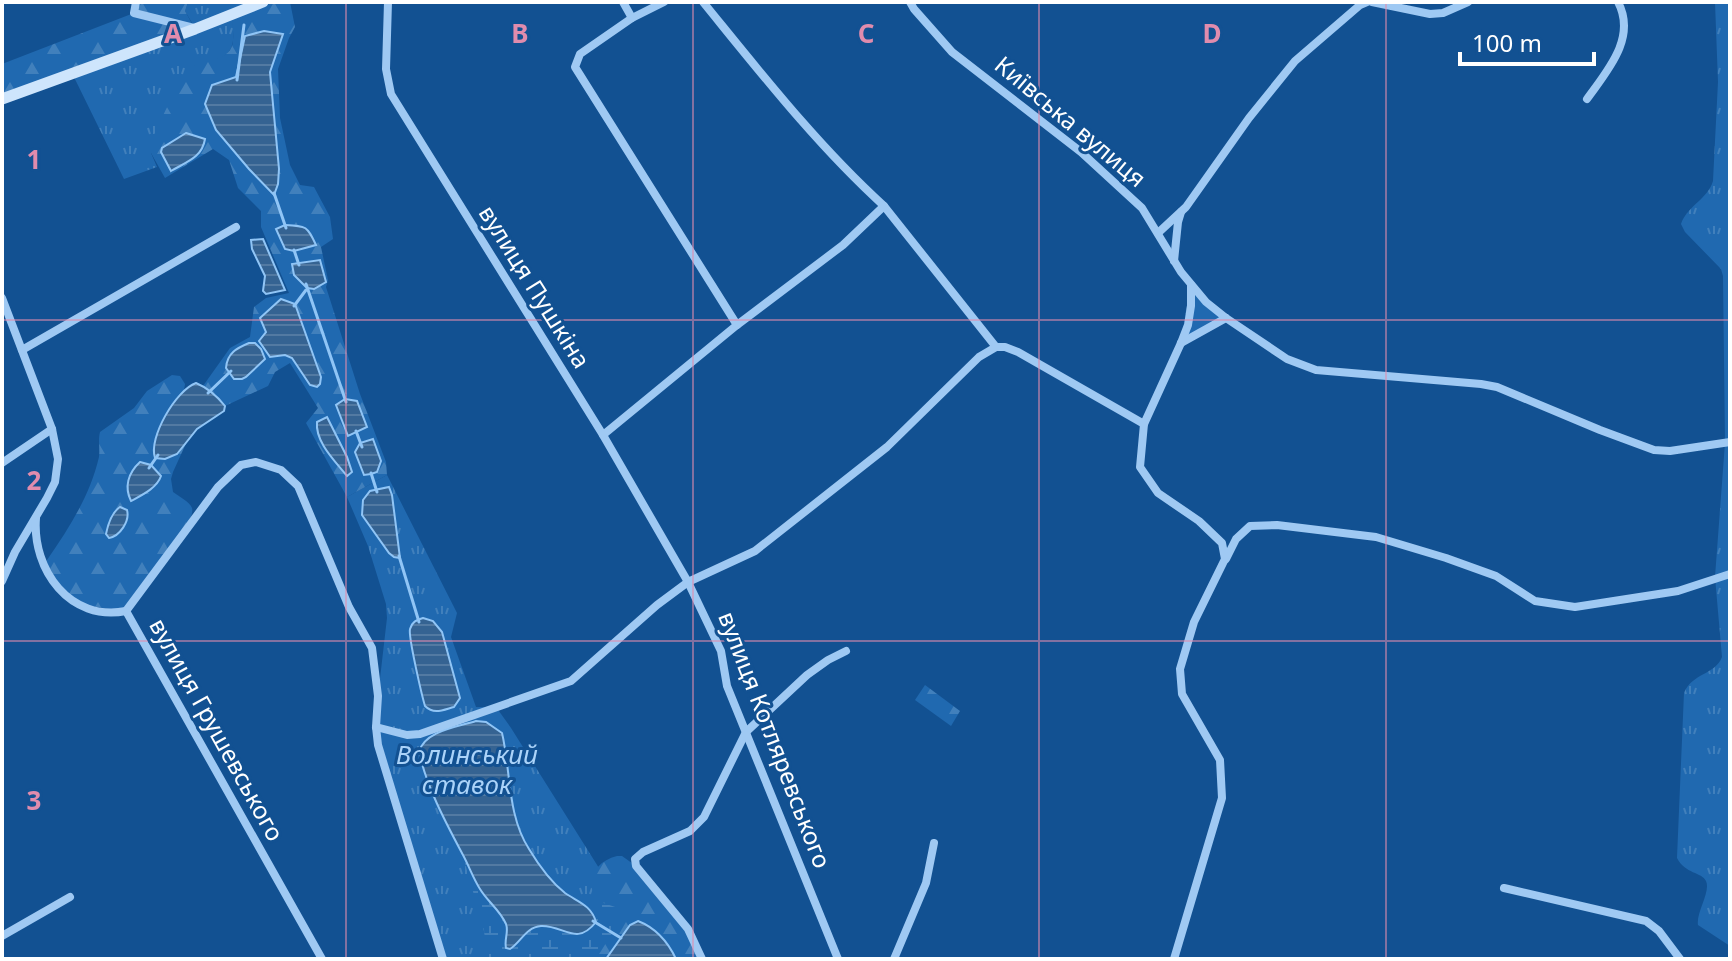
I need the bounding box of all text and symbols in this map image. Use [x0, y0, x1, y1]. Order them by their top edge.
text: A [164, 15, 182, 51]
text: B [511, 15, 529, 51]
text: C [858, 15, 874, 51]
text: D [1202, 15, 1222, 51]
scale bar [1460, 16, 1594, 66]
text: 100 m [1472, 26, 1542, 59]
street label: Київська вулиця [988, 48, 1154, 194]
text: 1 [27, 141, 41, 177]
street label: вулиця Пушкіна [472, 198, 599, 374]
text: 2 [27, 462, 42, 498]
street label: вулиця Котляревського [711, 606, 840, 872]
street label: вулиця Грушевського [142, 612, 292, 847]
water label: Волинський ставок [396, 736, 538, 802]
text: 3 [27, 782, 41, 818]

